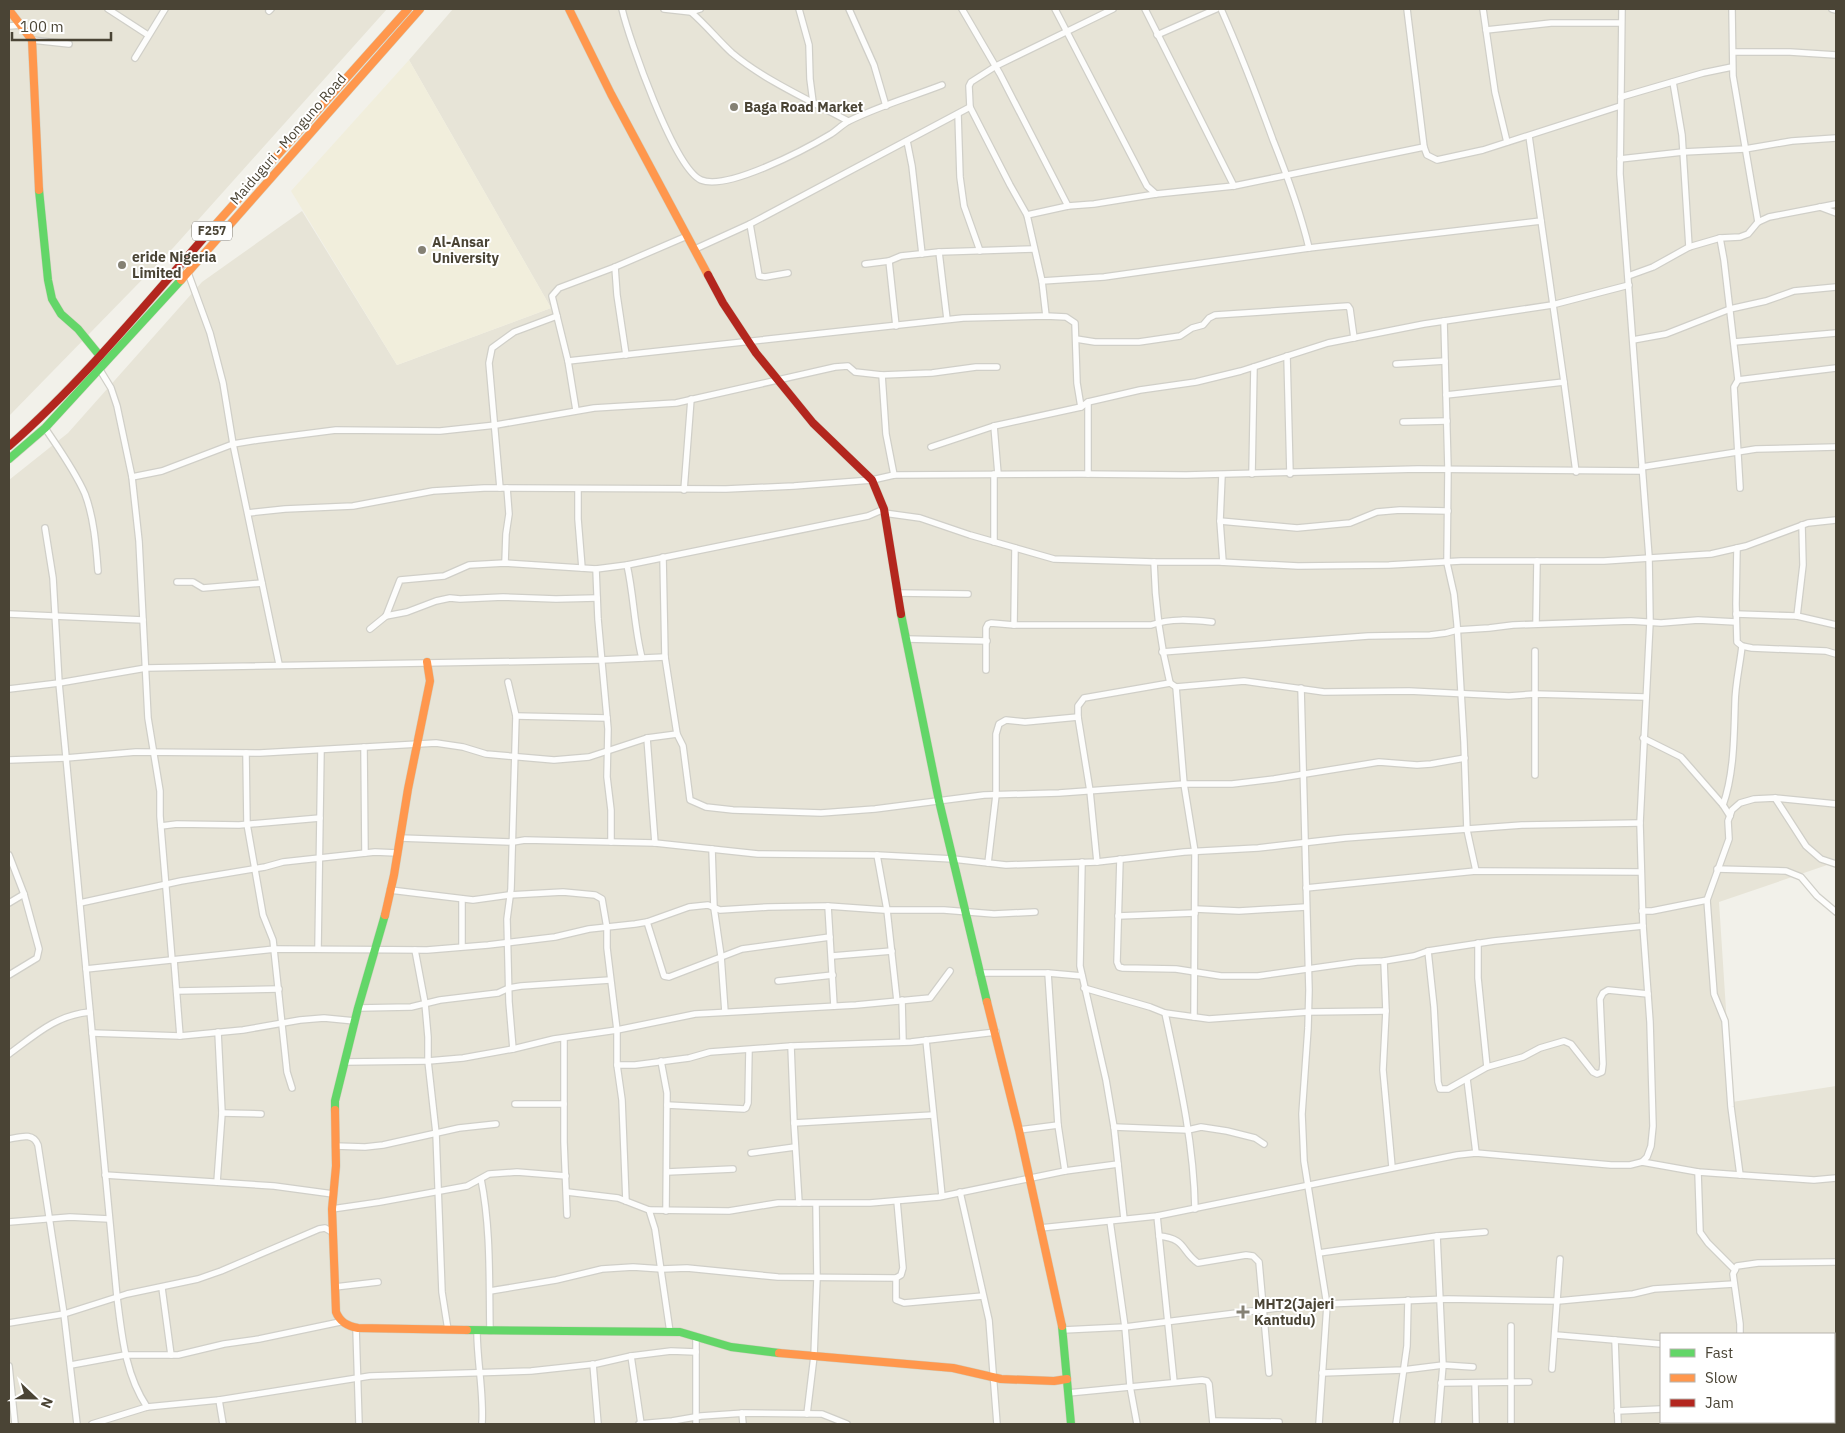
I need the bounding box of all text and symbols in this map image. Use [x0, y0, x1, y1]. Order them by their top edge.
scale bar [12, 10, 111, 42]
text: 100 m [20, 17, 64, 36]
street label: Maiduguri - Monguno Road [226, 70, 350, 208]
place label: Baga Road Market [744, 98, 863, 116]
marker: Baga Road Market [728, 101, 740, 113]
road number: F257 [192, 222, 232, 240]
place label: Al-Ansar University [432, 233, 499, 267]
marker: Al-Ansar University [416, 244, 428, 256]
place label: eride Nigeria Limited [132, 248, 217, 282]
marker: eride Nigeria Limited [116, 259, 128, 271]
place label: MHT2(Jajeri Kantudu) [1254, 1295, 1334, 1329]
marker: MHT2(Jajeri Kantudu) [1236, 1305, 1250, 1319]
legend [1660, 1333, 1835, 1423]
text: Fast [1705, 1343, 1733, 1362]
text: Slow [1705, 1368, 1738, 1387]
north arrow [10, 1373, 60, 1423]
text: Jam [1705, 1393, 1734, 1412]
text: N [37, 1395, 57, 1411]

